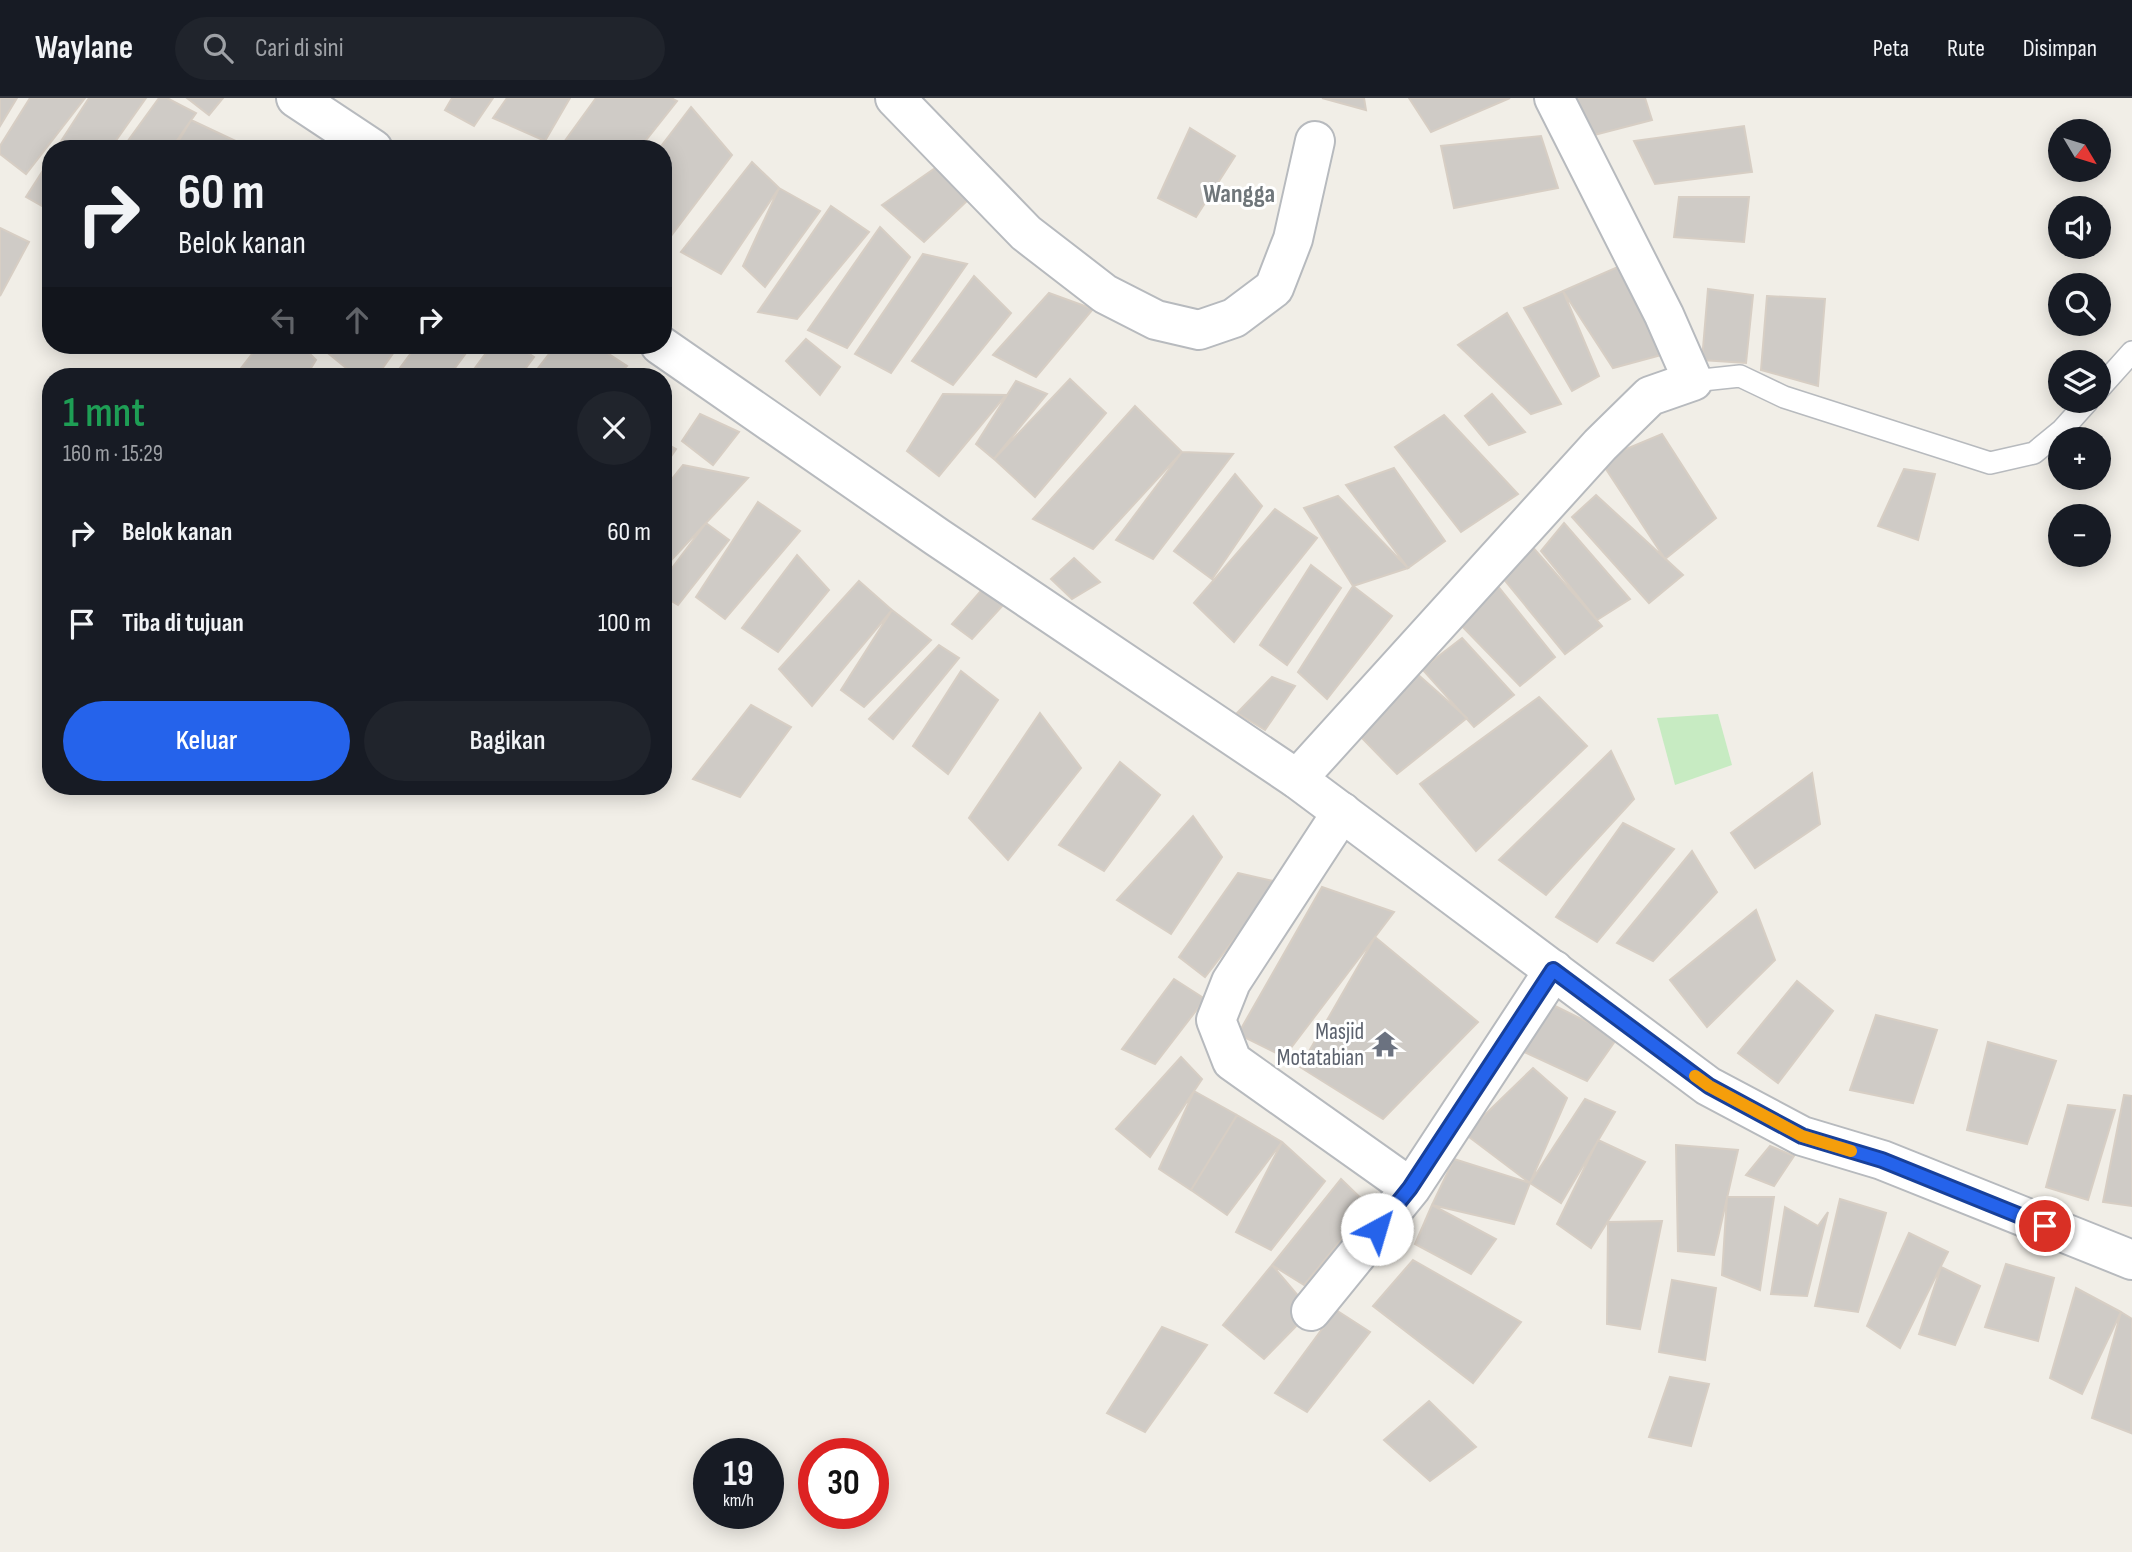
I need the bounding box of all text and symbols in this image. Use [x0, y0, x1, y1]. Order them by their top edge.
search box [175, 17, 665, 80]
text: Waylane [35, 28, 133, 68]
icon: search [199, 29, 237, 67]
text: Cari di sini [255, 33, 344, 64]
text: Peta [1873, 34, 1909, 63]
text: Rute [1947, 34, 1985, 63]
text: Disimpan [2023, 34, 2097, 63]
north arrow [2048, 119, 2110, 182]
map controls [2048, 119, 2111, 567]
text: 60 m [178, 164, 265, 223]
icon: right [63, 168, 154, 259]
district label: Wangga [1203, 179, 1275, 210]
button: sound [2048, 196, 2111, 259]
text: Belok kanan [178, 224, 306, 263]
button: search [2048, 273, 2111, 336]
icon: left [265, 301, 303, 339]
icon: ahead [338, 301, 376, 339]
icon: right [411, 301, 449, 339]
button: layers [2048, 350, 2111, 413]
text: 1 mnt [63, 388, 145, 439]
button: close [577, 391, 651, 465]
button: + [2048, 427, 2111, 490]
text: 160 m · 15:29 [63, 440, 163, 468]
button: − [2048, 504, 2111, 567]
icon: right [63, 514, 101, 552]
text: Belok kanan [122, 517, 232, 548]
text: 60 m [607, 517, 651, 548]
icon: arrive [63, 605, 101, 643]
text: Tiba di tujuan [122, 608, 244, 639]
text: 100 m [598, 608, 651, 639]
button: Keluar [63, 701, 350, 781]
button: Bagikan [364, 701, 651, 781]
place label: Masjid Motatabian [1277, 1018, 1364, 1072]
temple icon: Masjid Motatabian [1370, 1029, 1400, 1059]
position arrow [1340, 1192, 1414, 1266]
pin [2015, 1196, 2075, 1256]
icon: arrive [2026, 1207, 2064, 1245]
speed limit sign: 30 [798, 1438, 889, 1529]
text: 19 [723, 1453, 754, 1496]
text: km/h [723, 1490, 754, 1511]

